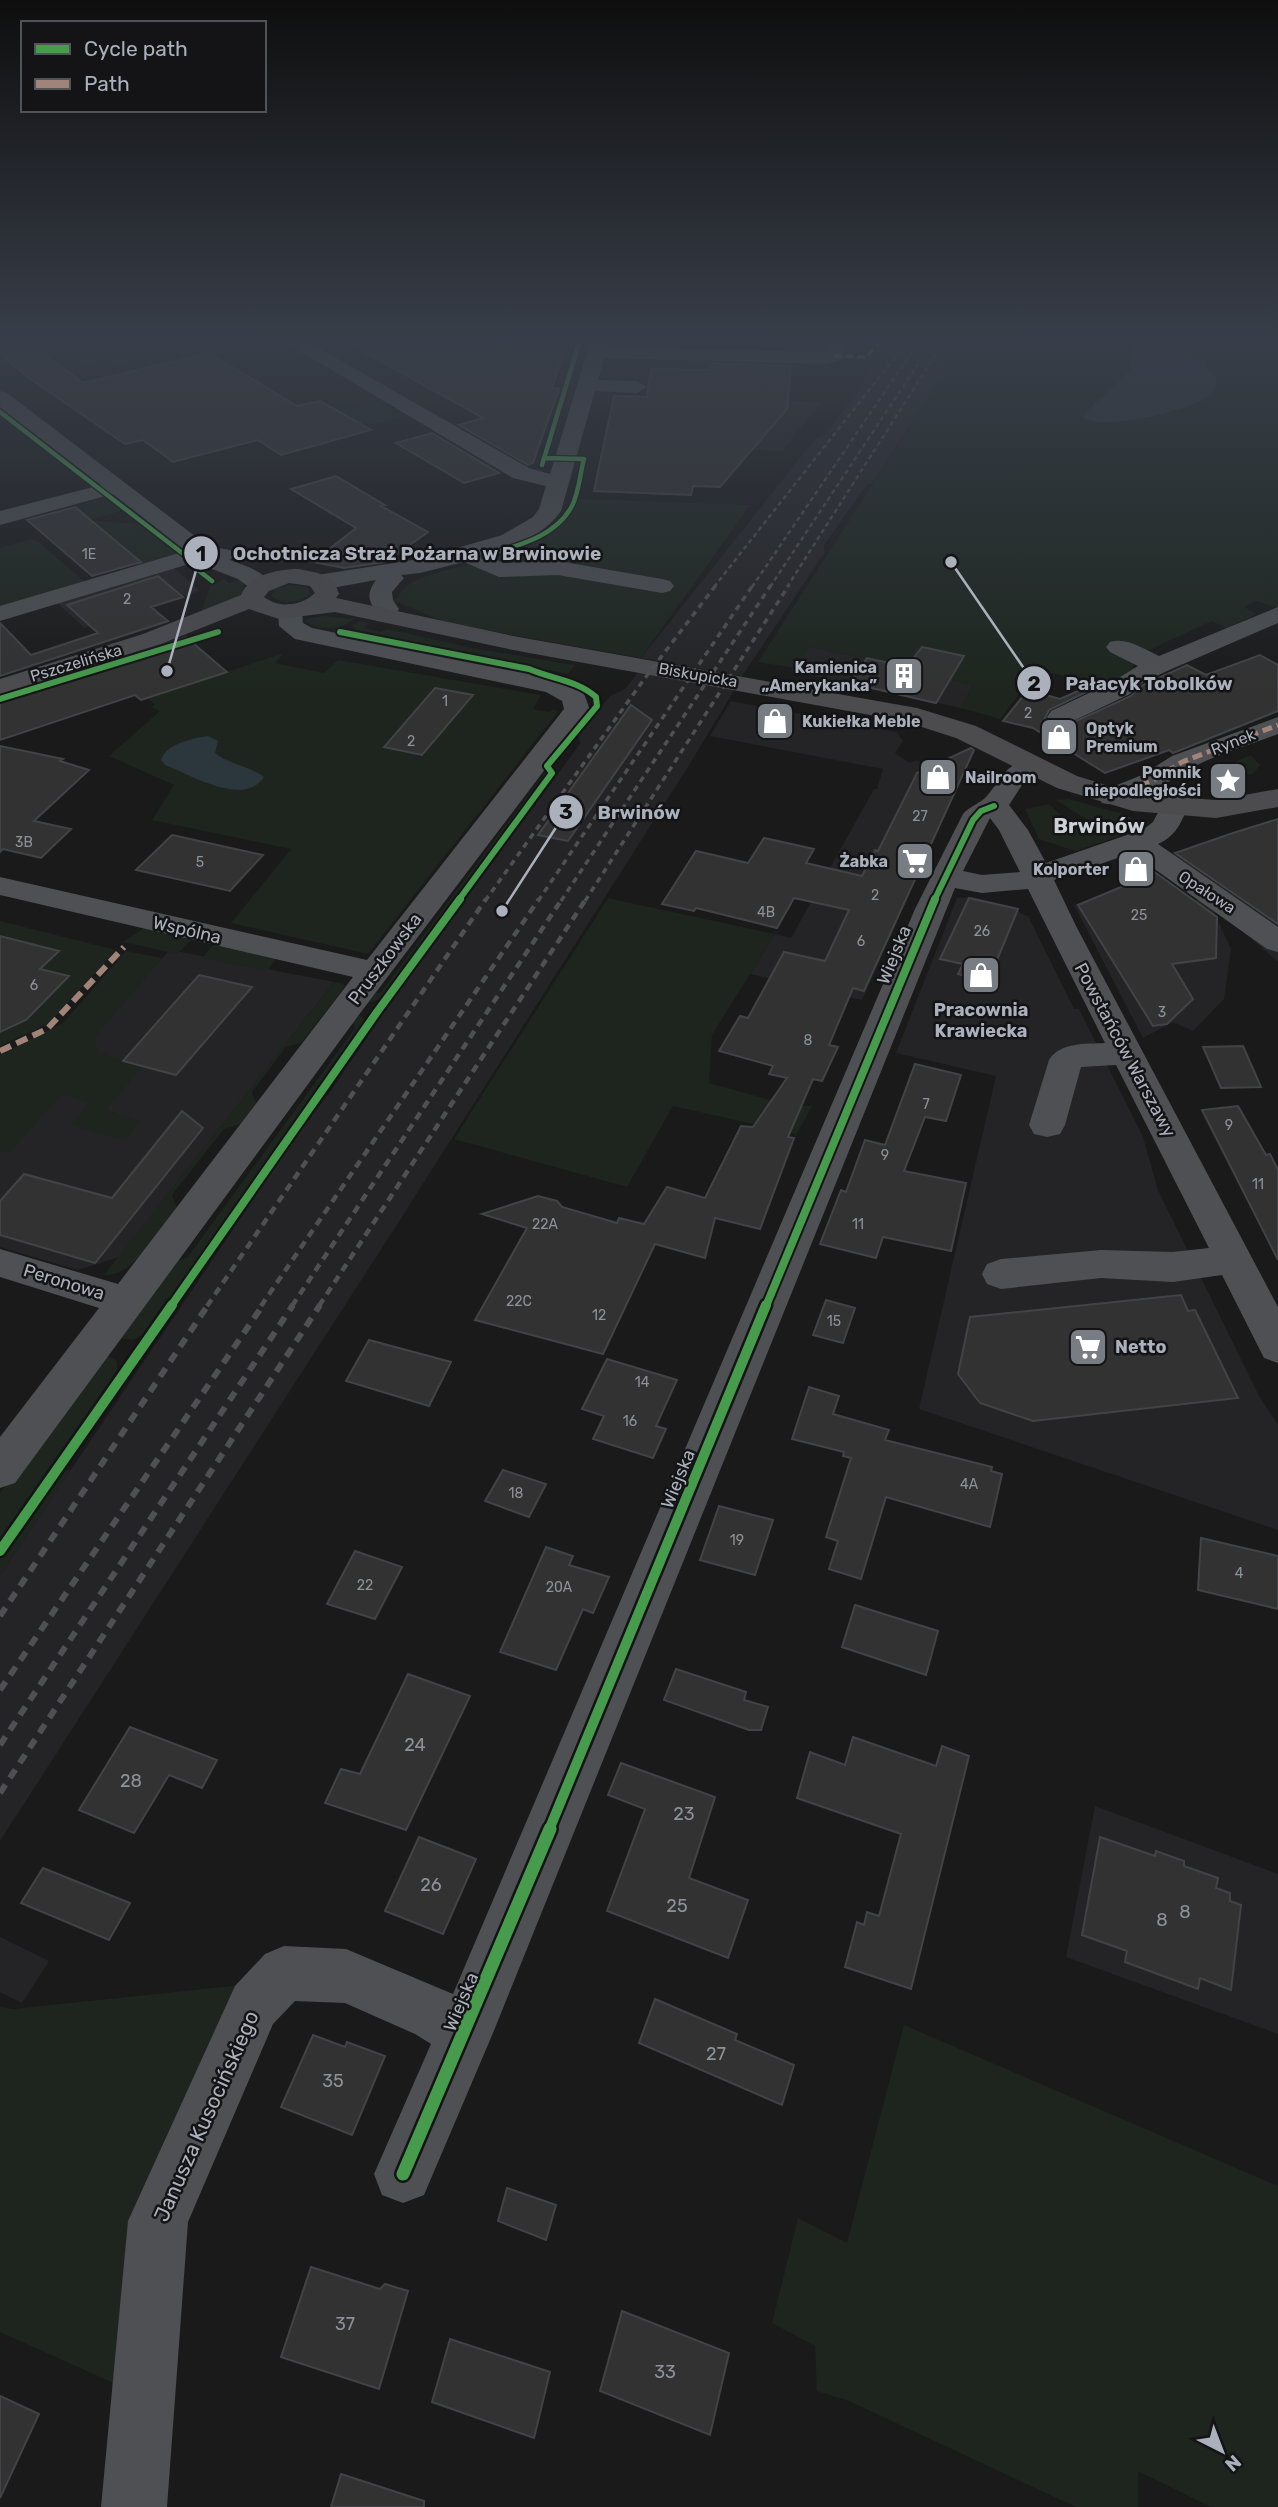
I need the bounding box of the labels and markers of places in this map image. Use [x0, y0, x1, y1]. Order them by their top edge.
callout: Ochotnicza Straż Pożarna w Brwinowie [184, 533, 616, 573]
building icon: Kamienica „Amerykanka” [883, 655, 925, 697]
place label: Kamienica „Amerykanka” [762, 658, 877, 695]
callout: Pałacyk Tobolków [1016, 663, 1247, 703]
shop icon: Kukiełka Meble [754, 700, 796, 742]
place label: Kukiełka Meble [802, 712, 920, 731]
shop icon: Optyk Premium [1038, 716, 1080, 758]
place label: Optyk Premium [1086, 719, 1158, 756]
shop icon: Nailroom [917, 756, 959, 798]
place icon: Pomnik niepodległości [1207, 760, 1249, 802]
place label: Pomnik niepodległości [1084, 763, 1202, 800]
place label: Nailroom [965, 768, 1037, 787]
callout: Brwinów [549, 792, 694, 832]
supermarket icon: Żabka [894, 840, 936, 882]
shop icon: Kolporter [1115, 848, 1157, 890]
place label: Żabka [839, 852, 888, 871]
place label: Kolporter [1033, 860, 1110, 879]
shop icon: Pracownia Krawiecka [960, 954, 1002, 996]
place label: Pracownia Krawiecka [934, 999, 1028, 1042]
supermarket icon: Netto [1067, 1326, 1109, 1368]
place label: Netto [1115, 1336, 1166, 1358]

